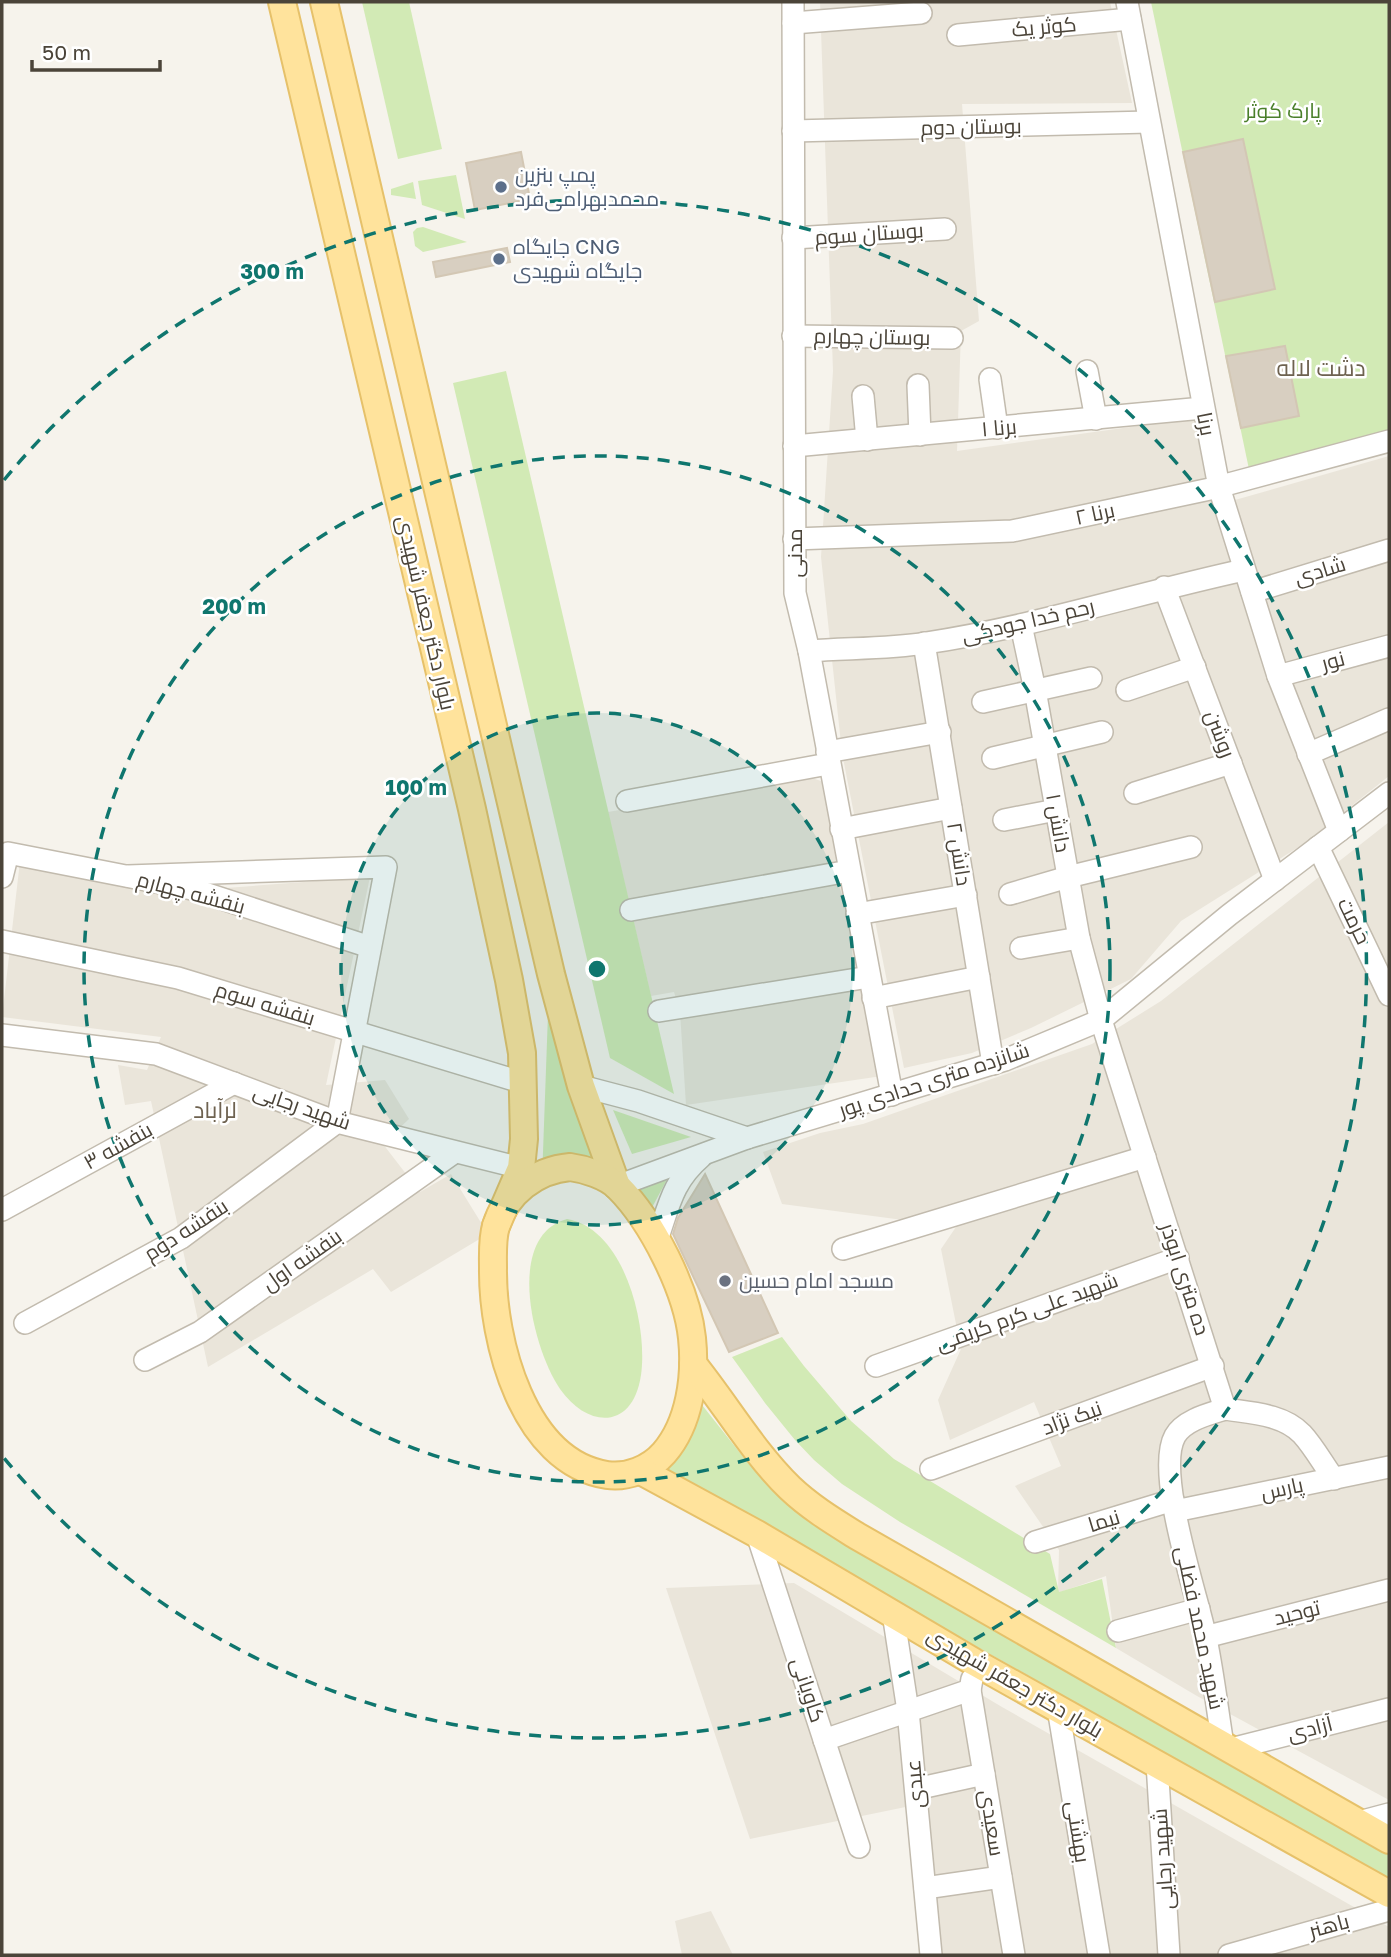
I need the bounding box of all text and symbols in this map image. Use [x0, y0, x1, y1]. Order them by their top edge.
street label: کوثر یک [1010, 10, 1078, 42]
scale bar [32, 28, 159, 72]
text: 50 m [42, 39, 91, 65]
park label: پارک کوثر [1244, 97, 1321, 125]
street label: بوستان دوم [920, 112, 1022, 142]
place label: پمپ بنزین محمد‌بهرامی‌فرد [515, 161, 659, 212]
marker: پمپ بنزین محمد‌بهرامی‌فرد [493, 179, 509, 195]
street label: بوستان سوم [813, 216, 925, 252]
place label: جایگاه CNG جایگاه شهیدی [513, 233, 643, 284]
marker: جایگاه CNG جایگاه شهیدی [491, 251, 507, 267]
text: 300 m [240, 258, 304, 284]
street label: بوستان چهارم [813, 322, 931, 352]
district label: دشت لاله [1276, 353, 1366, 381]
street label: برنا [1192, 410, 1222, 438]
street label: برنا ۱ [980, 413, 1018, 441]
street label: برنا ۲ [1073, 496, 1117, 530]
street label: بلوار دکتر جعفر شهیدی [391, 513, 462, 713]
street label: مدنی [781, 529, 808, 577]
street label: شادی [1291, 550, 1349, 591]
street label: رحم خدا جودکی [959, 592, 1097, 650]
text: 200 m [202, 593, 266, 619]
street label: نور [1317, 644, 1347, 676]
street label: روشن [1199, 706, 1242, 761]
text: 100 m [385, 774, 447, 800]
street label: دانش ۱ [1040, 791, 1077, 854]
street label: دانش ۲ [941, 820, 978, 888]
street label: بنفشه چهارم [134, 865, 248, 921]
street label: حرمت [1333, 893, 1377, 948]
centre of rings [585, 957, 609, 981]
street label: بنفشه سوم [212, 976, 318, 1032]
street label: شانزده متری حدادی پور [834, 1036, 1033, 1124]
street label: شهید رجایی [250, 1077, 355, 1136]
district label: لرآباد [193, 1095, 237, 1123]
street label: بنفشه ۳ [78, 1116, 157, 1175]
street label: بنفشه دوم [138, 1192, 234, 1268]
street label: ده متری ابوذر [1154, 1218, 1216, 1339]
street label: بنفشه اول [256, 1222, 347, 1297]
street label: شهید علی کرم کریمی [932, 1266, 1122, 1358]
place label: مسجد امام حسین [739, 1267, 894, 1295]
marker: مسجد امام حسین [717, 1273, 733, 1289]
street label: نیک نژاد [1038, 1394, 1105, 1440]
street label: پارس [1258, 1471, 1306, 1507]
street label: نیما [1085, 1503, 1123, 1537]
street label: شهید محمد فضلی [1170, 1544, 1231, 1712]
street label: توحید [1271, 1594, 1323, 1630]
street label: بلوار دکتر جعفر شهیدی [922, 1621, 1108, 1744]
street label: کاویانی [785, 1654, 832, 1726]
street label: آزادی [1284, 1710, 1336, 1747]
street label: عبدی [899, 1759, 930, 1809]
street label: سعیدی [974, 1788, 1011, 1858]
street label: بهشتی [1060, 1799, 1097, 1865]
street label: شهید رجایی [1145, 1807, 1180, 1911]
street label: باهنر [1305, 1907, 1352, 1943]

